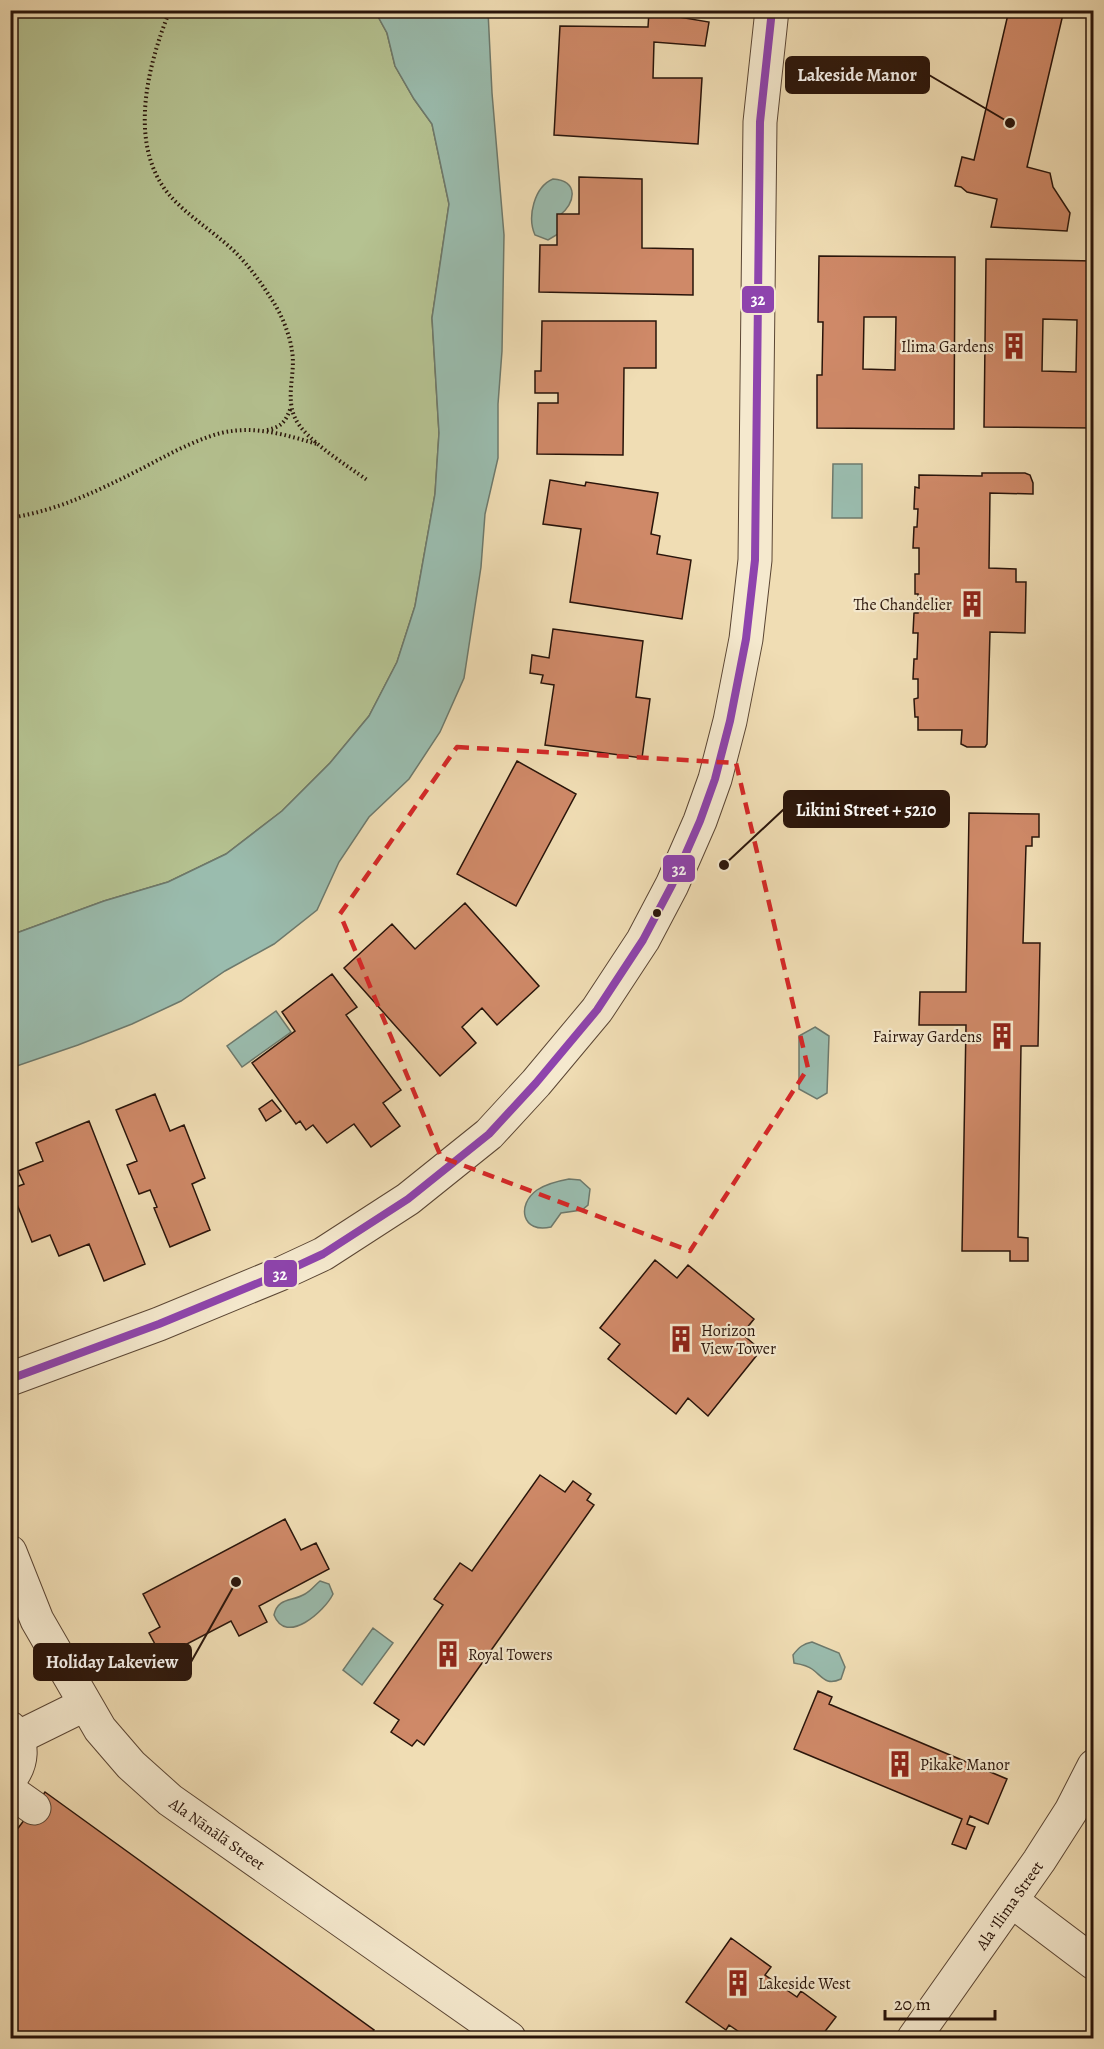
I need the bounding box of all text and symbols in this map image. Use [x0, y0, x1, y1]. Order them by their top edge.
callout: Lakeside Manor [786, 57, 929, 93]
text: Lakeside Manor [797, 63, 917, 87]
line badge: 32 [741, 285, 775, 314]
text: 32 [751, 289, 766, 311]
building icon: Ilima Gardens [999, 331, 1029, 361]
place label: Ilima Gardens [901, 336, 994, 358]
building icon: The Chandelier [957, 589, 987, 619]
place label: The Chandelier [854, 594, 952, 616]
callout: Likini Street + 5210 [784, 791, 949, 827]
text: Likini Street + 5210 [796, 798, 936, 822]
line badge: 32 [662, 854, 696, 883]
text: 32 [672, 859, 687, 881]
unlabelled marker [651, 907, 663, 919]
building icon: Fairway Gardens [987, 1021, 1017, 1051]
place label: Fairway Gardens [873, 1026, 982, 1048]
line badge: 32 [263, 1259, 298, 1288]
text: 32 [273, 1264, 288, 1286]
place label: Horizon View Tower [700, 1320, 776, 1360]
building icon: Horizon View Tower [666, 1324, 696, 1354]
building icon: Royal Towers [433, 1639, 463, 1669]
callout: Holiday Lakeview [34, 1644, 191, 1680]
place label: Royal Towers [468, 1644, 553, 1666]
text: Holiday Lakeview [46, 1650, 179, 1674]
building icon: Pikake Manor [885, 1749, 915, 1779]
place label: Pikake Manor [920, 1754, 1010, 1776]
street label: Ala Nānālā Street [164, 1792, 269, 1875]
street label: Ala ʻIlima Street [970, 1857, 1049, 1955]
building icon: Lakeside West [723, 1968, 753, 1998]
place label: Lakeside West [758, 1973, 851, 1995]
scale bar [885, 1983, 994, 2021]
text: 20 m [894, 1992, 931, 2016]

